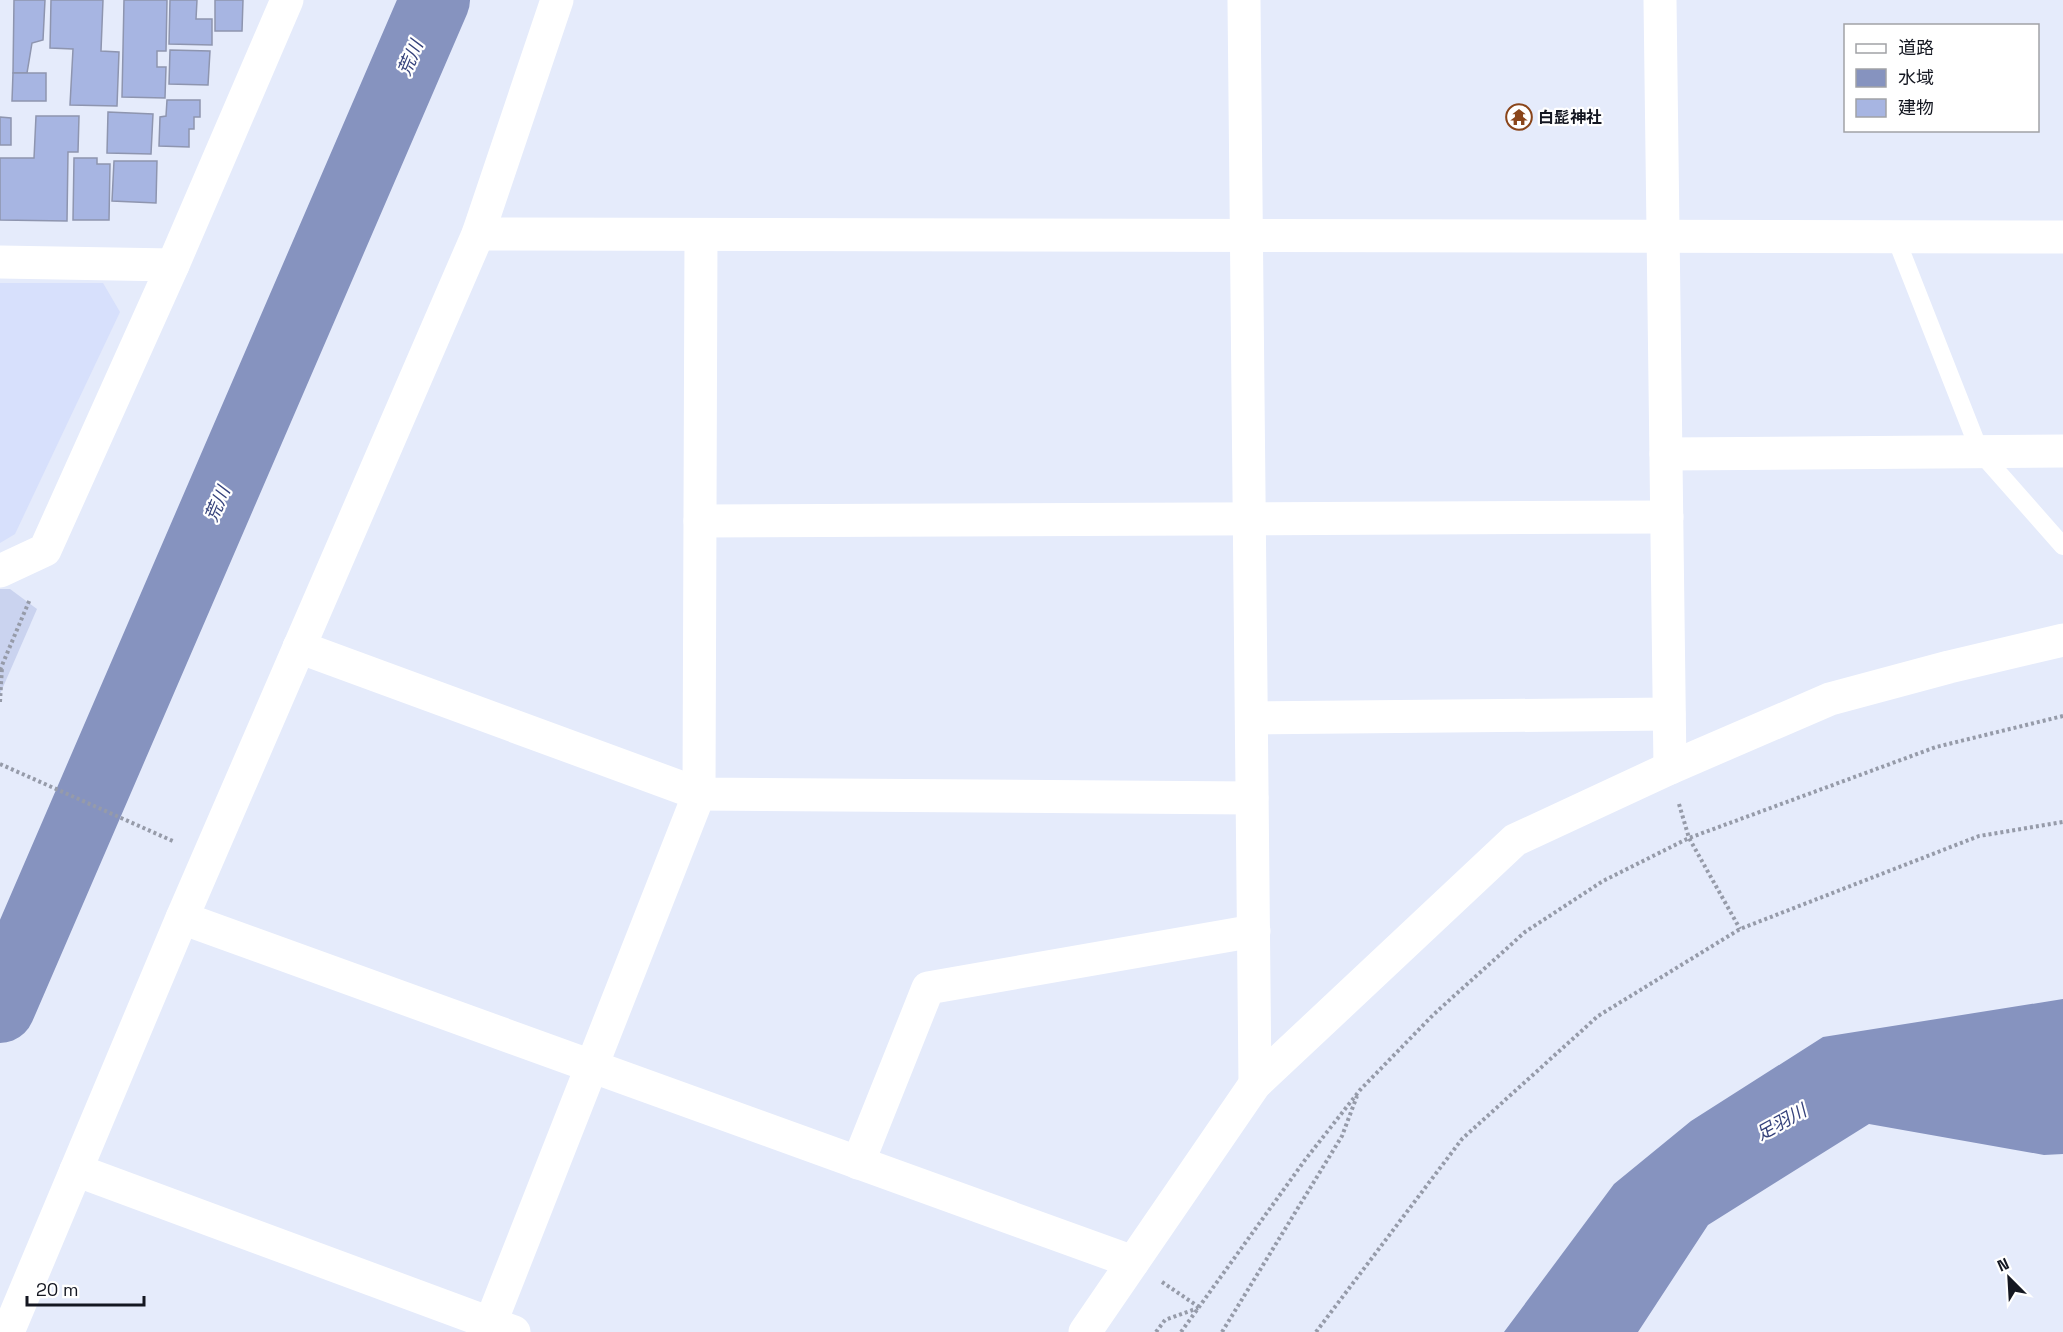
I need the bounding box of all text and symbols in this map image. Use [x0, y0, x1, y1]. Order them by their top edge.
legend [1844, 24, 2039, 132]
water label: 荒川 [392, 35, 428, 79]
text: 道路 [1898, 36, 1934, 59]
text: 水域 [1898, 66, 1934, 89]
text: 建物 [1898, 96, 1934, 119]
temple icon: 白髭神社 [1504, 102, 1534, 132]
place label: 白髭神社 [1538, 107, 1602, 128]
water label: 荒川 [199, 481, 235, 525]
water label: 足羽川 [1752, 1098, 1812, 1145]
north arrow [1979, 1248, 2039, 1308]
text: N [1994, 1253, 2012, 1277]
scale bar [27, 1269, 144, 1307]
text: 20 m [36, 1278, 79, 1301]

